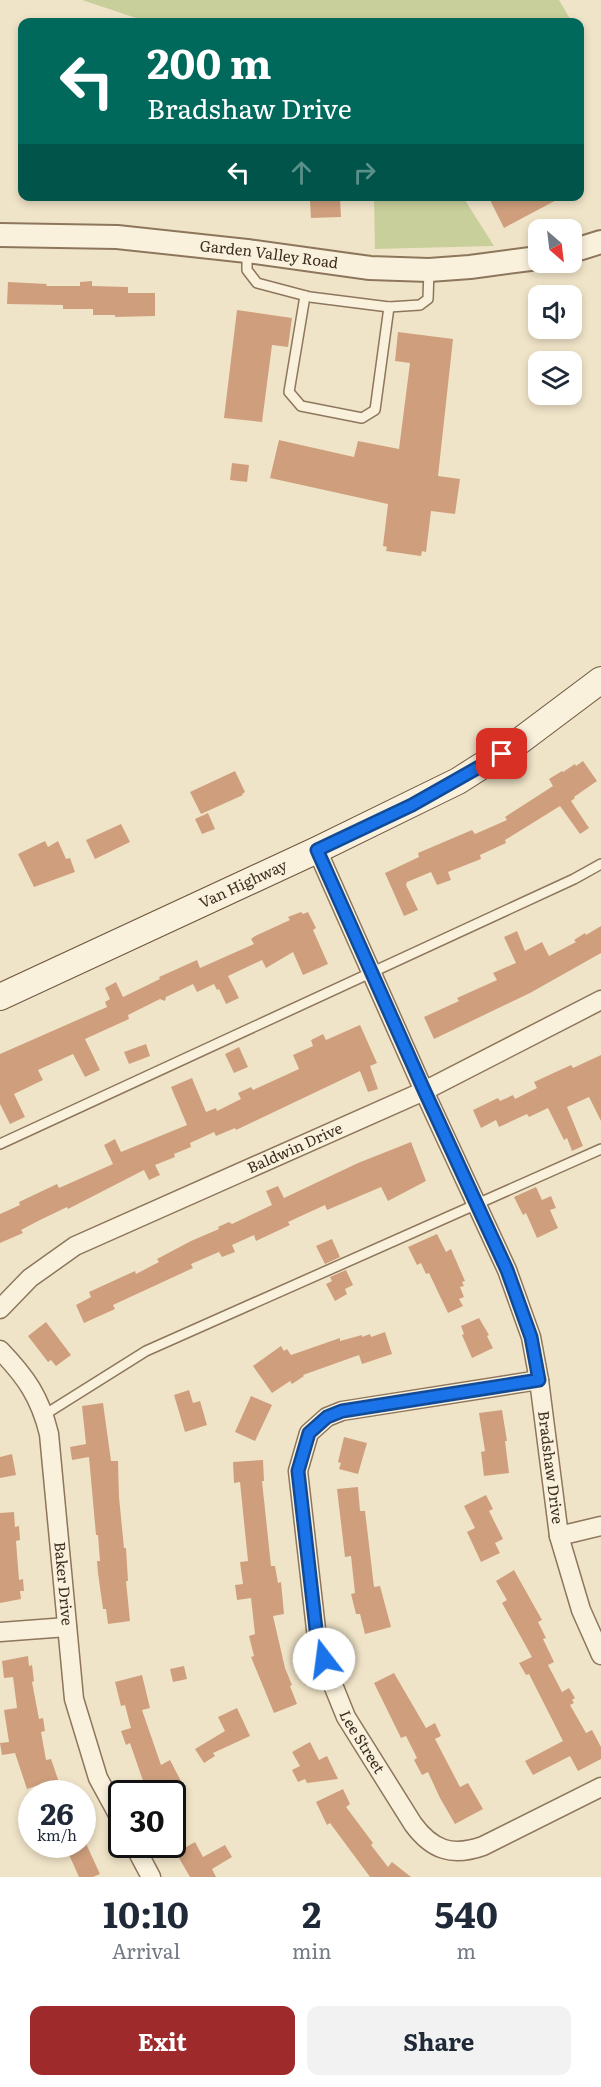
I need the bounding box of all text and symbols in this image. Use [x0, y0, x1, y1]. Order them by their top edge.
text: 200 m [147, 30, 272, 92]
icon: left [48, 42, 126, 120]
text: Bradshaw Drive [147, 87, 352, 127]
icon: left [222, 156, 255, 189]
icon: ahead [285, 156, 318, 189]
icon: right [348, 156, 381, 189]
north arrow [528, 219, 582, 273]
map controls [528, 219, 582, 405]
street label: Garden Valley Road [199, 233, 340, 273]
button: sound [528, 285, 582, 339]
button: layers [528, 351, 582, 405]
pin [476, 728, 527, 779]
icon: arrive [485, 737, 518, 770]
street label: Van Highway [195, 852, 291, 913]
street label: Baldwin Drive [243, 1116, 346, 1178]
street label: Bradshaw Drive [533, 1409, 570, 1525]
street label: Baker Drive [49, 1541, 80, 1627]
position arrow [292, 1627, 356, 1691]
street label: Lee Street [334, 1707, 392, 1777]
speed limit sign: 30 [108, 1780, 186, 1858]
text: 26 [40, 1790, 74, 1834]
text: km/h [37, 1823, 77, 1846]
text: 10:10 [103, 1886, 189, 1939]
text: 2 [302, 1886, 321, 1939]
text: 540 [434, 1886, 498, 1939]
text: Arrival [112, 1935, 180, 1965]
text: min [292, 1935, 331, 1965]
text: m [457, 1935, 476, 1965]
button: Exit [30, 2006, 295, 2075]
button: Share [307, 2006, 571, 2075]

